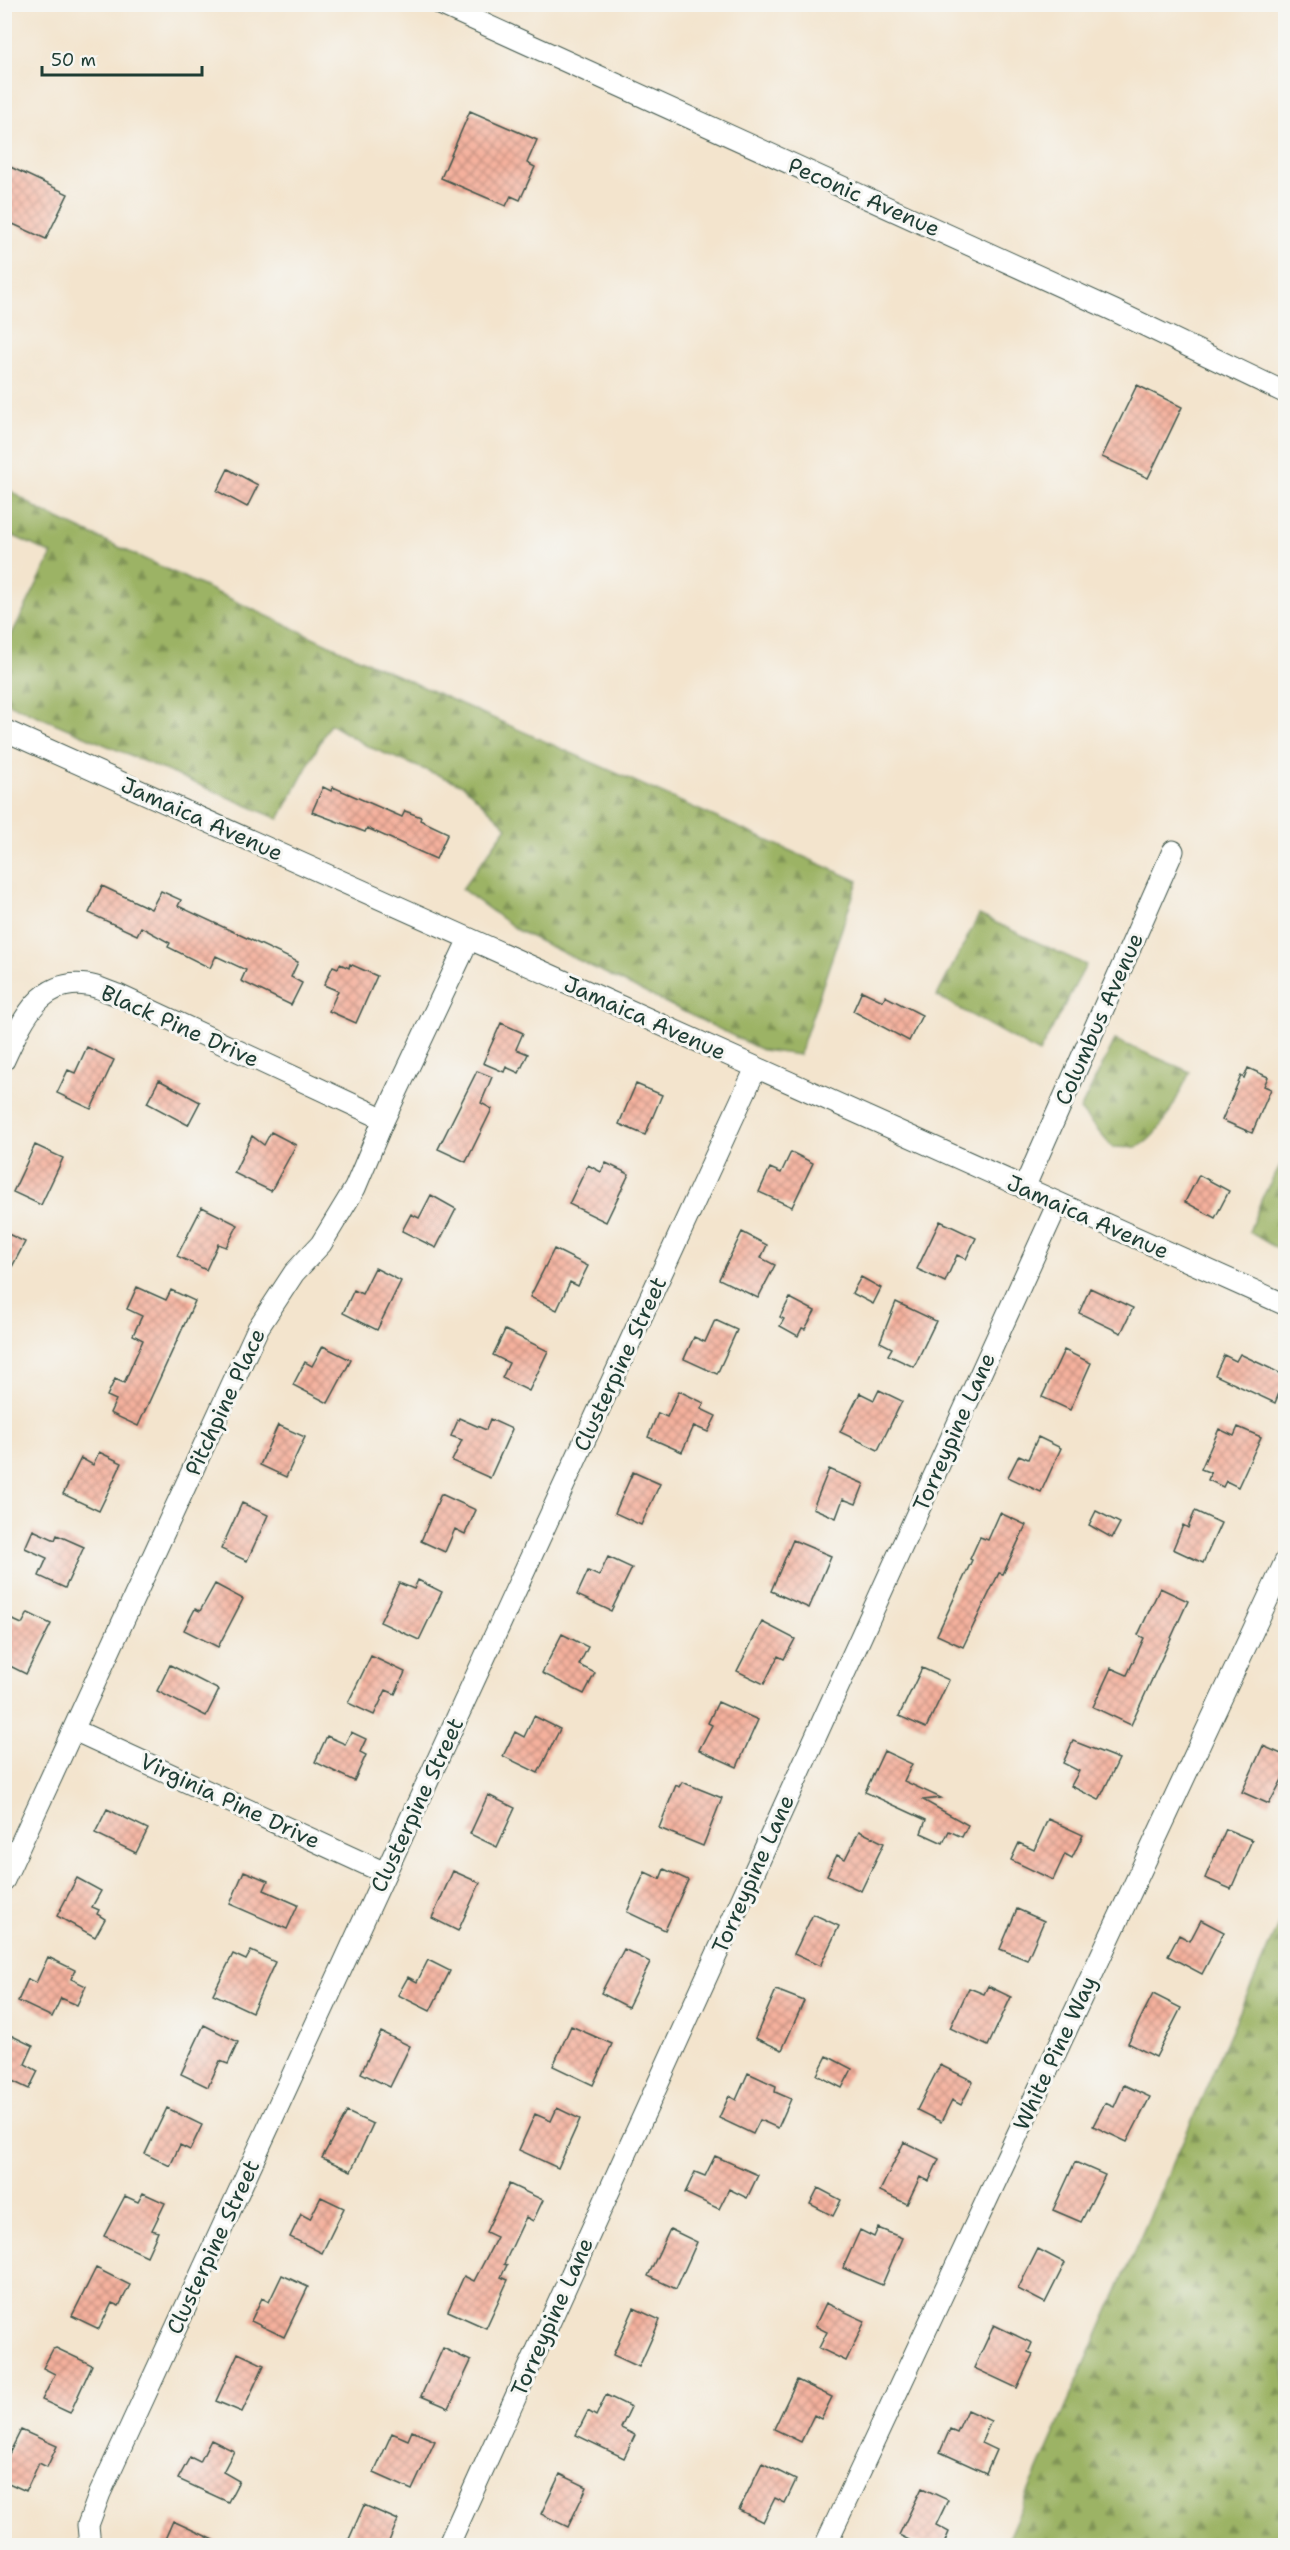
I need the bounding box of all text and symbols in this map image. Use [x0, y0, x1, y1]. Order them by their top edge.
scale bar [42, 39, 202, 77]
text: 50 m [51, 48, 96, 72]
street label: Peconic Avenue [784, 151, 944, 243]
street label: Jamaica Avenue [116, 770, 288, 868]
street label: Columbus Avenue [1048, 928, 1150, 1110]
street label: Jamaica Avenue [559, 969, 731, 1067]
street label: Black Pine Drive [96, 978, 264, 1074]
street label: Jamaica Avenue [1002, 1168, 1174, 1266]
street label: Clusterpine Street [567, 1272, 673, 1456]
street label: Pitchpine Place [178, 1324, 272, 1480]
street label: Torreypine Lane [906, 1348, 1002, 1516]
street label: Clusterpine Street [364, 1713, 470, 1897]
street label: Virginia Pine Drive [135, 1747, 325, 1855]
street label: Torreypine Lane [705, 1790, 801, 1958]
street label: White Pine Way [1007, 1971, 1103, 2135]
street label: Clusterpine Street [160, 2155, 266, 2339]
street label: Torreypine Lane [504, 2233, 600, 2401]

